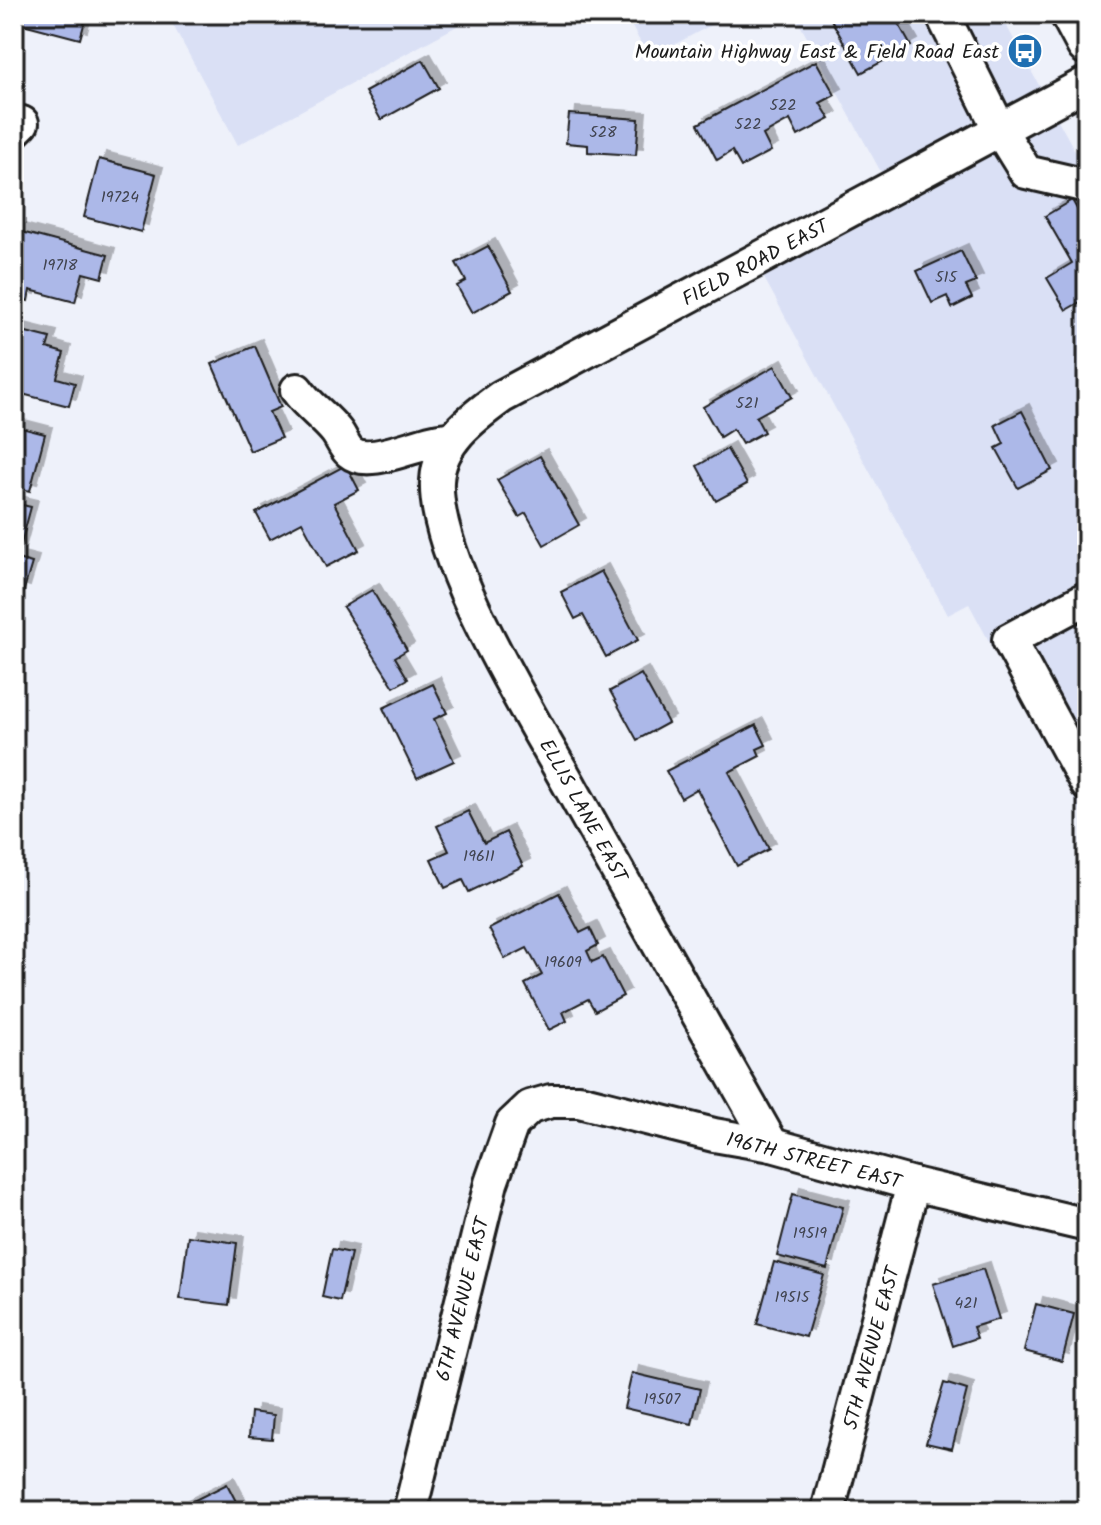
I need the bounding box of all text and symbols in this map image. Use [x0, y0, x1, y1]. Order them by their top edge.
bus stop icon: Mountain Highway East & Field Road East [1006, 32, 1044, 70]
place label: Mountain Highway East & Field Road East [635, 37, 999, 69]
house number: 522 [769, 93, 797, 118]
house number: 522 [734, 112, 762, 137]
house number: 528 [589, 120, 617, 145]
house number: 19724 [101, 185, 139, 210]
street label: FIELD ROAD EAST [677, 210, 837, 316]
house number: 19718 [43, 253, 78, 278]
house number: 515 [935, 265, 959, 290]
house number: 521 [736, 391, 758, 416]
street label: ELLIS LANE EAST [529, 733, 636, 891]
house number: 19611 [463, 844, 495, 869]
house number: 19609 [544, 950, 582, 975]
street label: 196TH STREET EAST [723, 1125, 907, 1200]
street label: 6TH AVENUE EAST [428, 1212, 500, 1385]
house number: 19519 [793, 1221, 827, 1246]
street label: 5TH AVENUE EAST [836, 1261, 911, 1434]
house number: 19515 [774, 1285, 811, 1310]
house number: 421 [954, 1291, 978, 1316]
house number: 19507 [644, 1387, 681, 1412]

